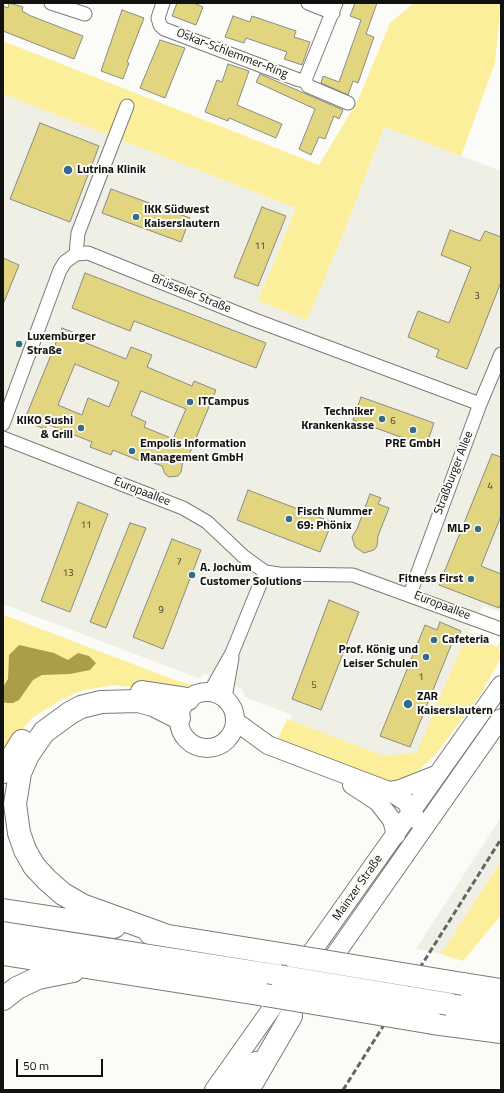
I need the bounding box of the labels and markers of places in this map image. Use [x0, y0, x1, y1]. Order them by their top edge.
place label: Lutrina Klinik [77, 163, 146, 177]
marker: Lutrina Klinik [62, 164, 74, 176]
place label: IKK Südwest Kaiserslautern [144, 203, 220, 231]
marker: IKK Südwest Kaiserslautern [131, 212, 141, 222]
place label: Luxemburger Straße [27, 330, 96, 358]
marker: Luxemburger Straße [14, 339, 24, 349]
place label: ITCampus [198, 395, 249, 409]
marker: ITCampus [185, 397, 195, 407]
place label: Techniker Krankenkasse [301, 405, 374, 433]
place label: KIKO Sushi & Grill [16, 414, 73, 442]
marker: Techniker Krankenkasse [377, 414, 387, 424]
marker: KIKO Sushi & Grill [76, 423, 86, 433]
marker: PRE GmbH [408, 425, 418, 435]
place label: Empolis Information Management GmbH [140, 437, 246, 465]
place label: PRE GmbH [385, 437, 441, 451]
marker: Empolis Information Management GmbH [127, 446, 137, 456]
place label: Fisch Nummer 69: Phönix [297, 505, 372, 533]
marker: Fisch Nummer 69: Phönix [284, 514, 294, 524]
place label: MLP [447, 522, 470, 536]
marker: MLP [473, 524, 483, 534]
place label: A. Jochum Customer Solutions [200, 561, 302, 589]
marker: A. Jochum Customer Solutions [187, 570, 197, 580]
place label: Fitness First [398, 572, 463, 586]
marker: Fitness First [466, 574, 476, 584]
place label: Cafeteria [442, 633, 489, 647]
marker: Cafeteria [429, 635, 439, 645]
place label: Prof. König und Leiser Schulen [339, 643, 418, 671]
marker: Prof. König und Leiser Schulen [421, 652, 431, 662]
place label: ZAR Kaiserslautern [417, 690, 493, 718]
marker: ZAR Kaiserslautern [402, 698, 414, 710]

